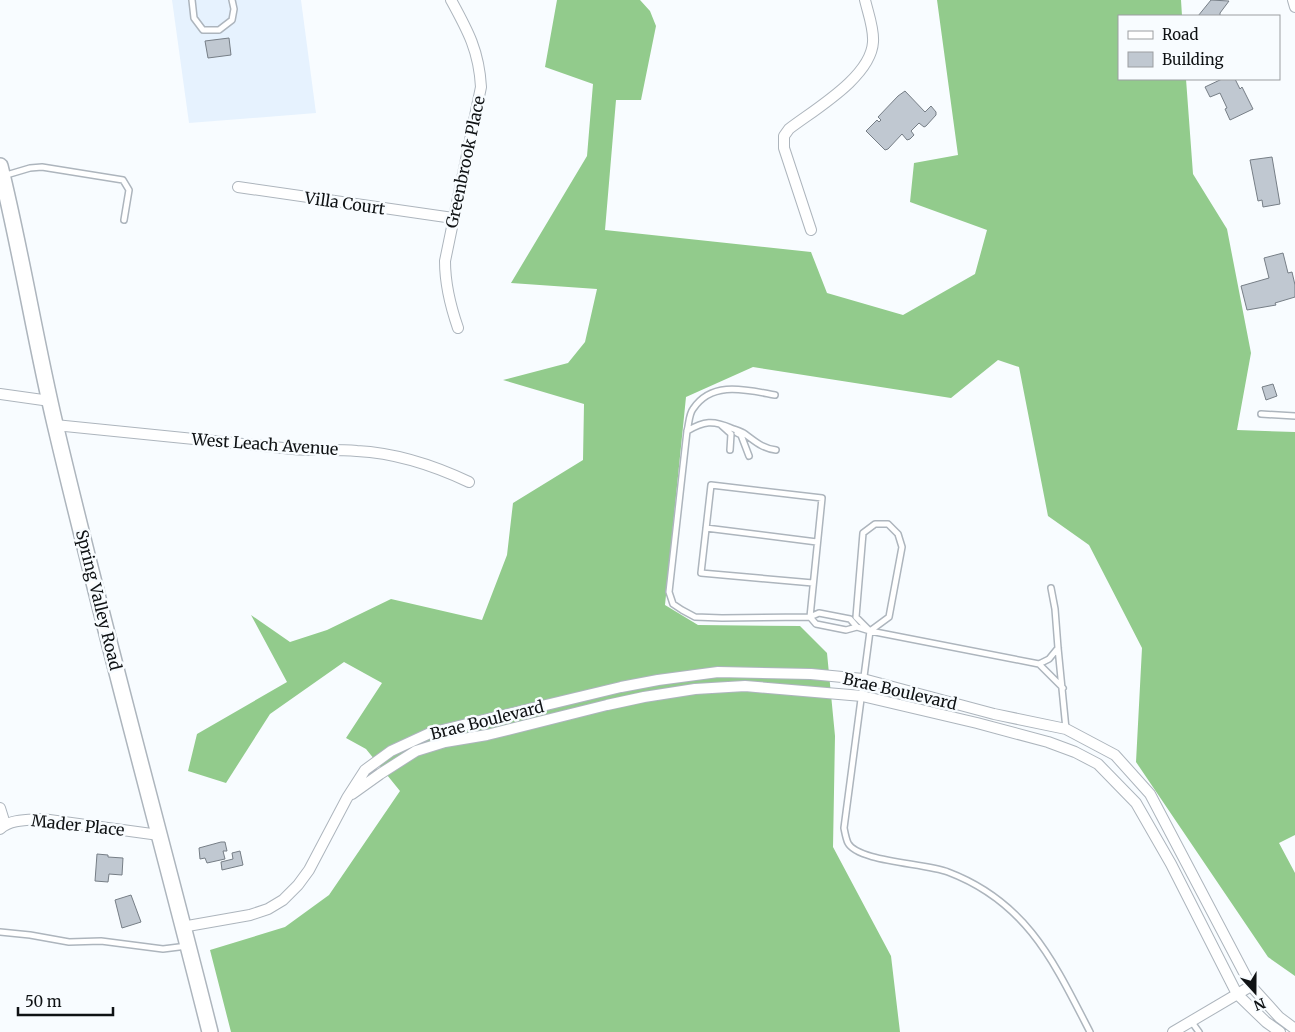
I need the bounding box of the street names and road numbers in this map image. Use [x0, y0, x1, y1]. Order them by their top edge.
street label: Greenbrook Place [441, 94, 489, 230]
street label: Villa Court [303, 187, 387, 219]
street label: West Leach Avenue [190, 429, 339, 459]
street label: Spring Valley Road [72, 528, 126, 673]
street label: Brae Boulevard [841, 668, 959, 714]
street label: Brae Boulevard [428, 696, 546, 744]
street label: Mader Place [30, 810, 126, 840]

